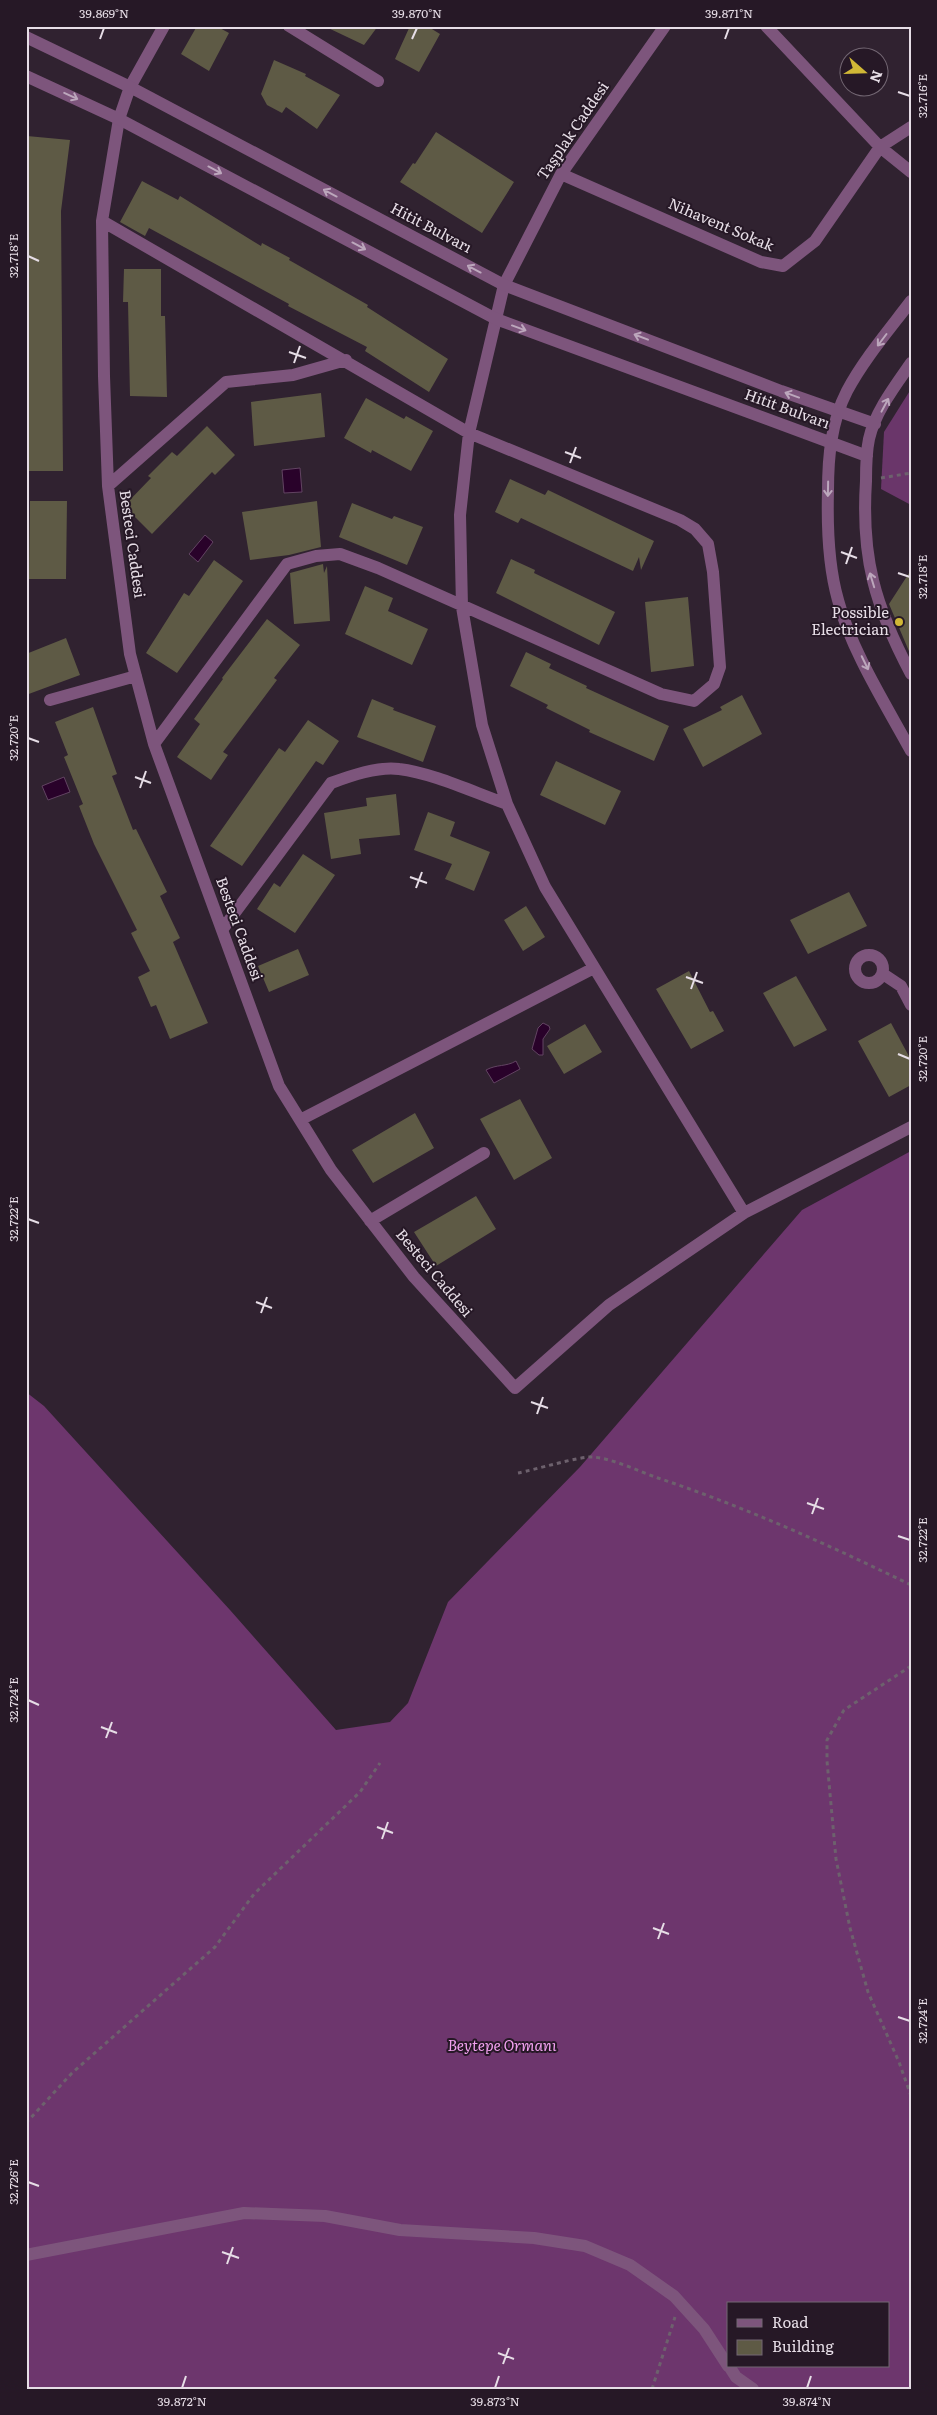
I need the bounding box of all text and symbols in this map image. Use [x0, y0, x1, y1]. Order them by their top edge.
text: 39.869°N [79, 4, 129, 22]
text: 39.870°N [392, 4, 442, 22]
text: 39.871°N [705, 4, 753, 22]
north arrow [840, 48, 890, 98]
text: N [866, 68, 889, 86]
text: 32.716°E [913, 73, 931, 118]
street label: Taşplak Caddesi [530, 76, 613, 184]
one-way arrow [63, 92, 78, 102]
one-way arrow [208, 165, 223, 175]
one-way arrow [324, 188, 338, 198]
street label: Nihavent Sokak [665, 191, 779, 257]
street label: Hitit Bulvarı [387, 196, 477, 258]
text: 32.718°E [4, 233, 22, 278]
one-way arrow [351, 241, 366, 251]
one-way arrow [467, 264, 482, 273]
one-way arrow [511, 324, 526, 333]
one-way arrow [633, 332, 649, 341]
one-way arrow [876, 333, 887, 346]
street label: Hitit Bulvarı [742, 381, 833, 434]
one-way arrow [785, 390, 801, 399]
one-way arrow [880, 398, 890, 413]
one-way arrow [823, 481, 832, 497]
street label: Besteci Caddesi [115, 488, 152, 599]
text: 32.718°E [913, 554, 931, 599]
one-way arrow [867, 573, 877, 589]
place label: Possible Electrician [811, 600, 889, 640]
marker: Possible Electrician [893, 616, 905, 628]
one-way arrow [861, 655, 870, 670]
text: 32.720°E [4, 715, 22, 761]
street label: Besteci Caddesi [211, 873, 270, 984]
text: 32.720°E [913, 1036, 931, 1082]
text: 32.722°E [4, 1196, 22, 1242]
street label: Besteci Caddesi [391, 1223, 479, 1321]
text: 32.722°E [913, 1517, 931, 1563]
text: 32.724°E [4, 1677, 22, 1723]
text: 32.724°E [913, 1998, 931, 2044]
park label: Beytepe Ormanı [448, 2033, 557, 2056]
text: 32.726°E [4, 2159, 22, 2205]
legend [727, 2302, 890, 2368]
text: Road [772, 2310, 808, 2333]
text: Building [772, 2334, 834, 2357]
text: 39.872°N [157, 2392, 207, 2410]
text: 39.873°N [470, 2392, 520, 2410]
text: 39.874°N [783, 2392, 831, 2410]

